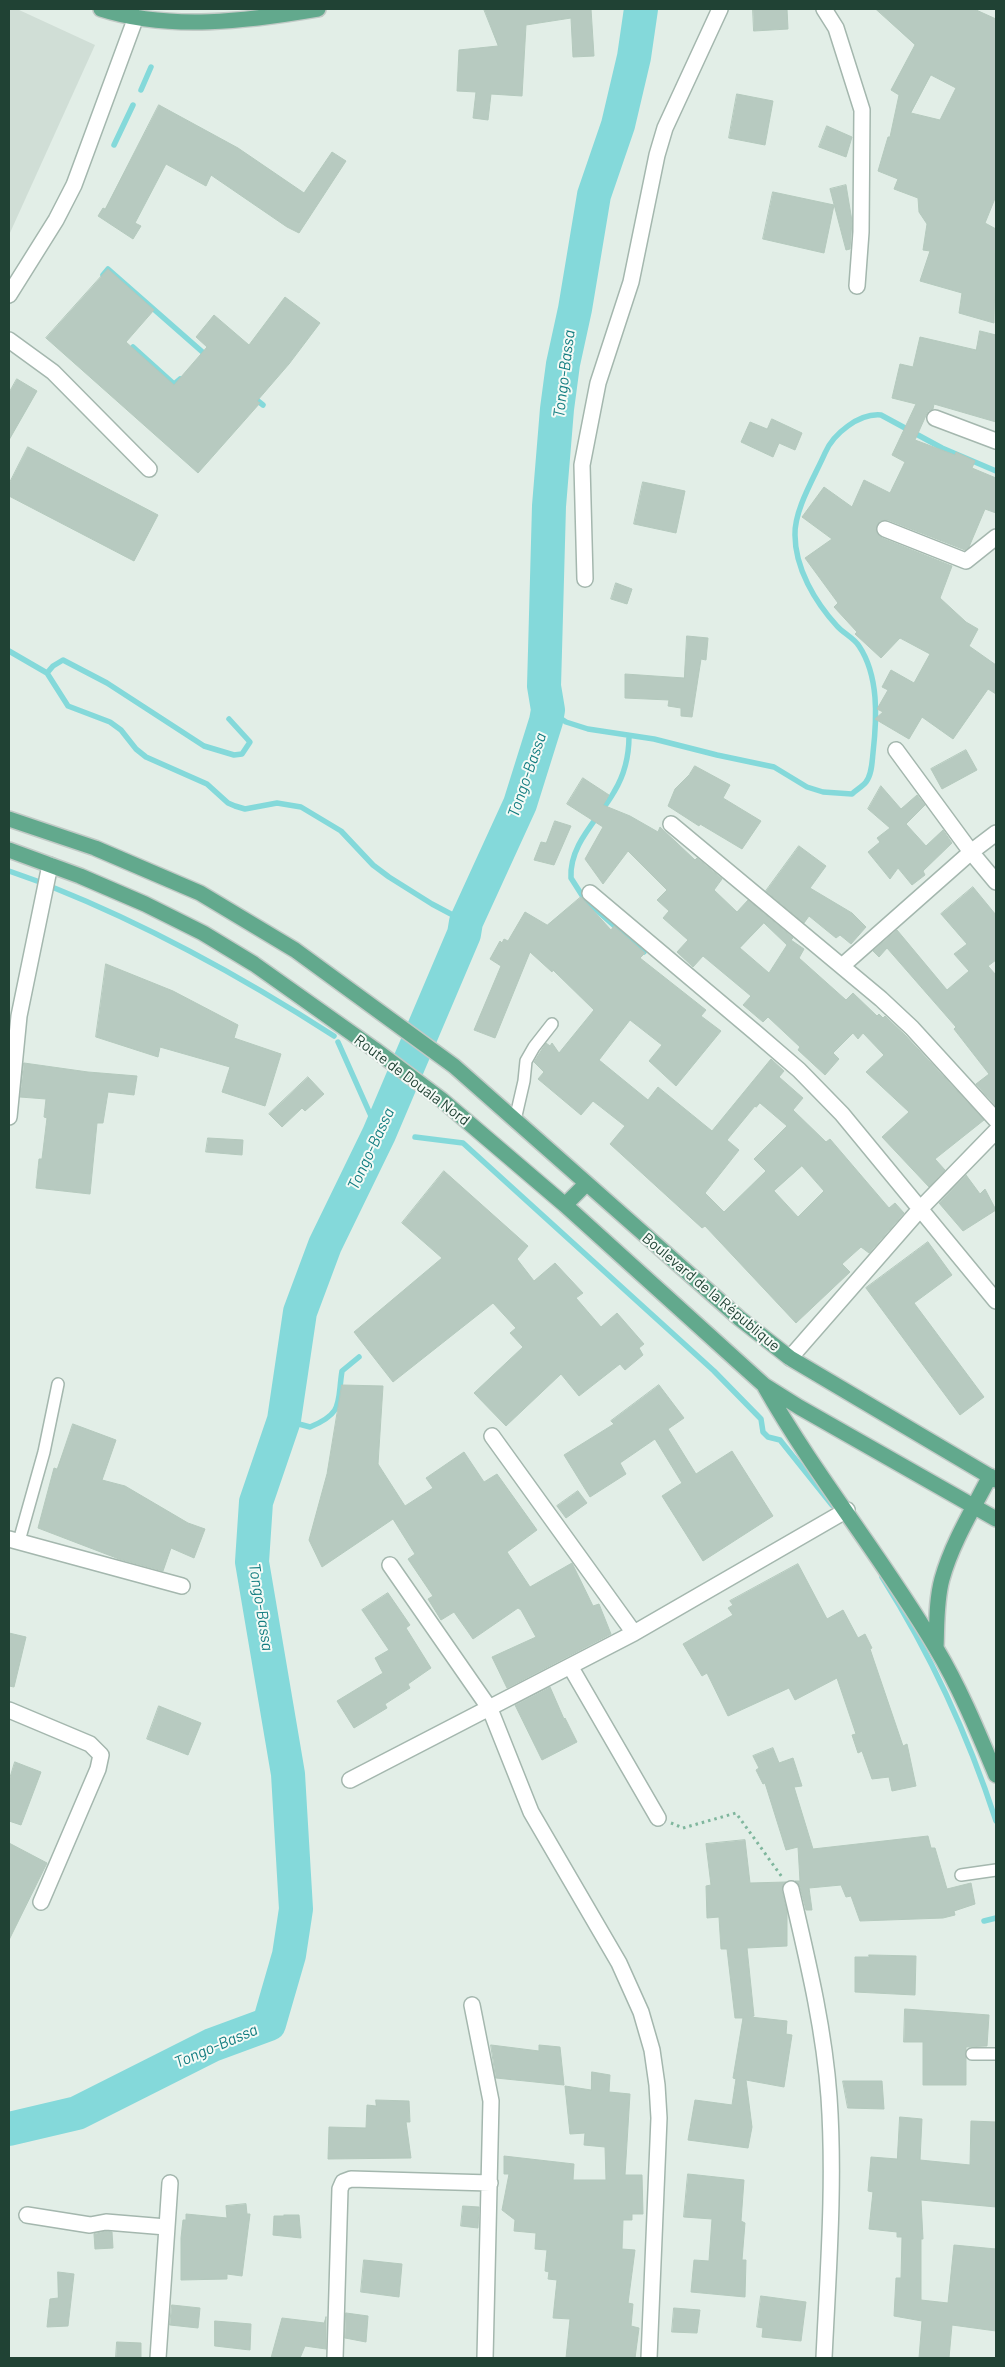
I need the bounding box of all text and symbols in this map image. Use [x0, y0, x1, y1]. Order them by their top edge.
water label: Tongo-Bassa [549, 329, 579, 419]
water label: Tongo-Bassa [504, 730, 550, 820]
street label: Route de Douala Nord [351, 1031, 473, 1129]
water label: Tongo-Bassa [344, 1105, 398, 1193]
street label: Boulevard de la République [638, 1229, 784, 1355]
water label: Tongo-Bassa [245, 1562, 277, 1652]
water label: Tongo-Bassa [172, 2020, 260, 2072]

